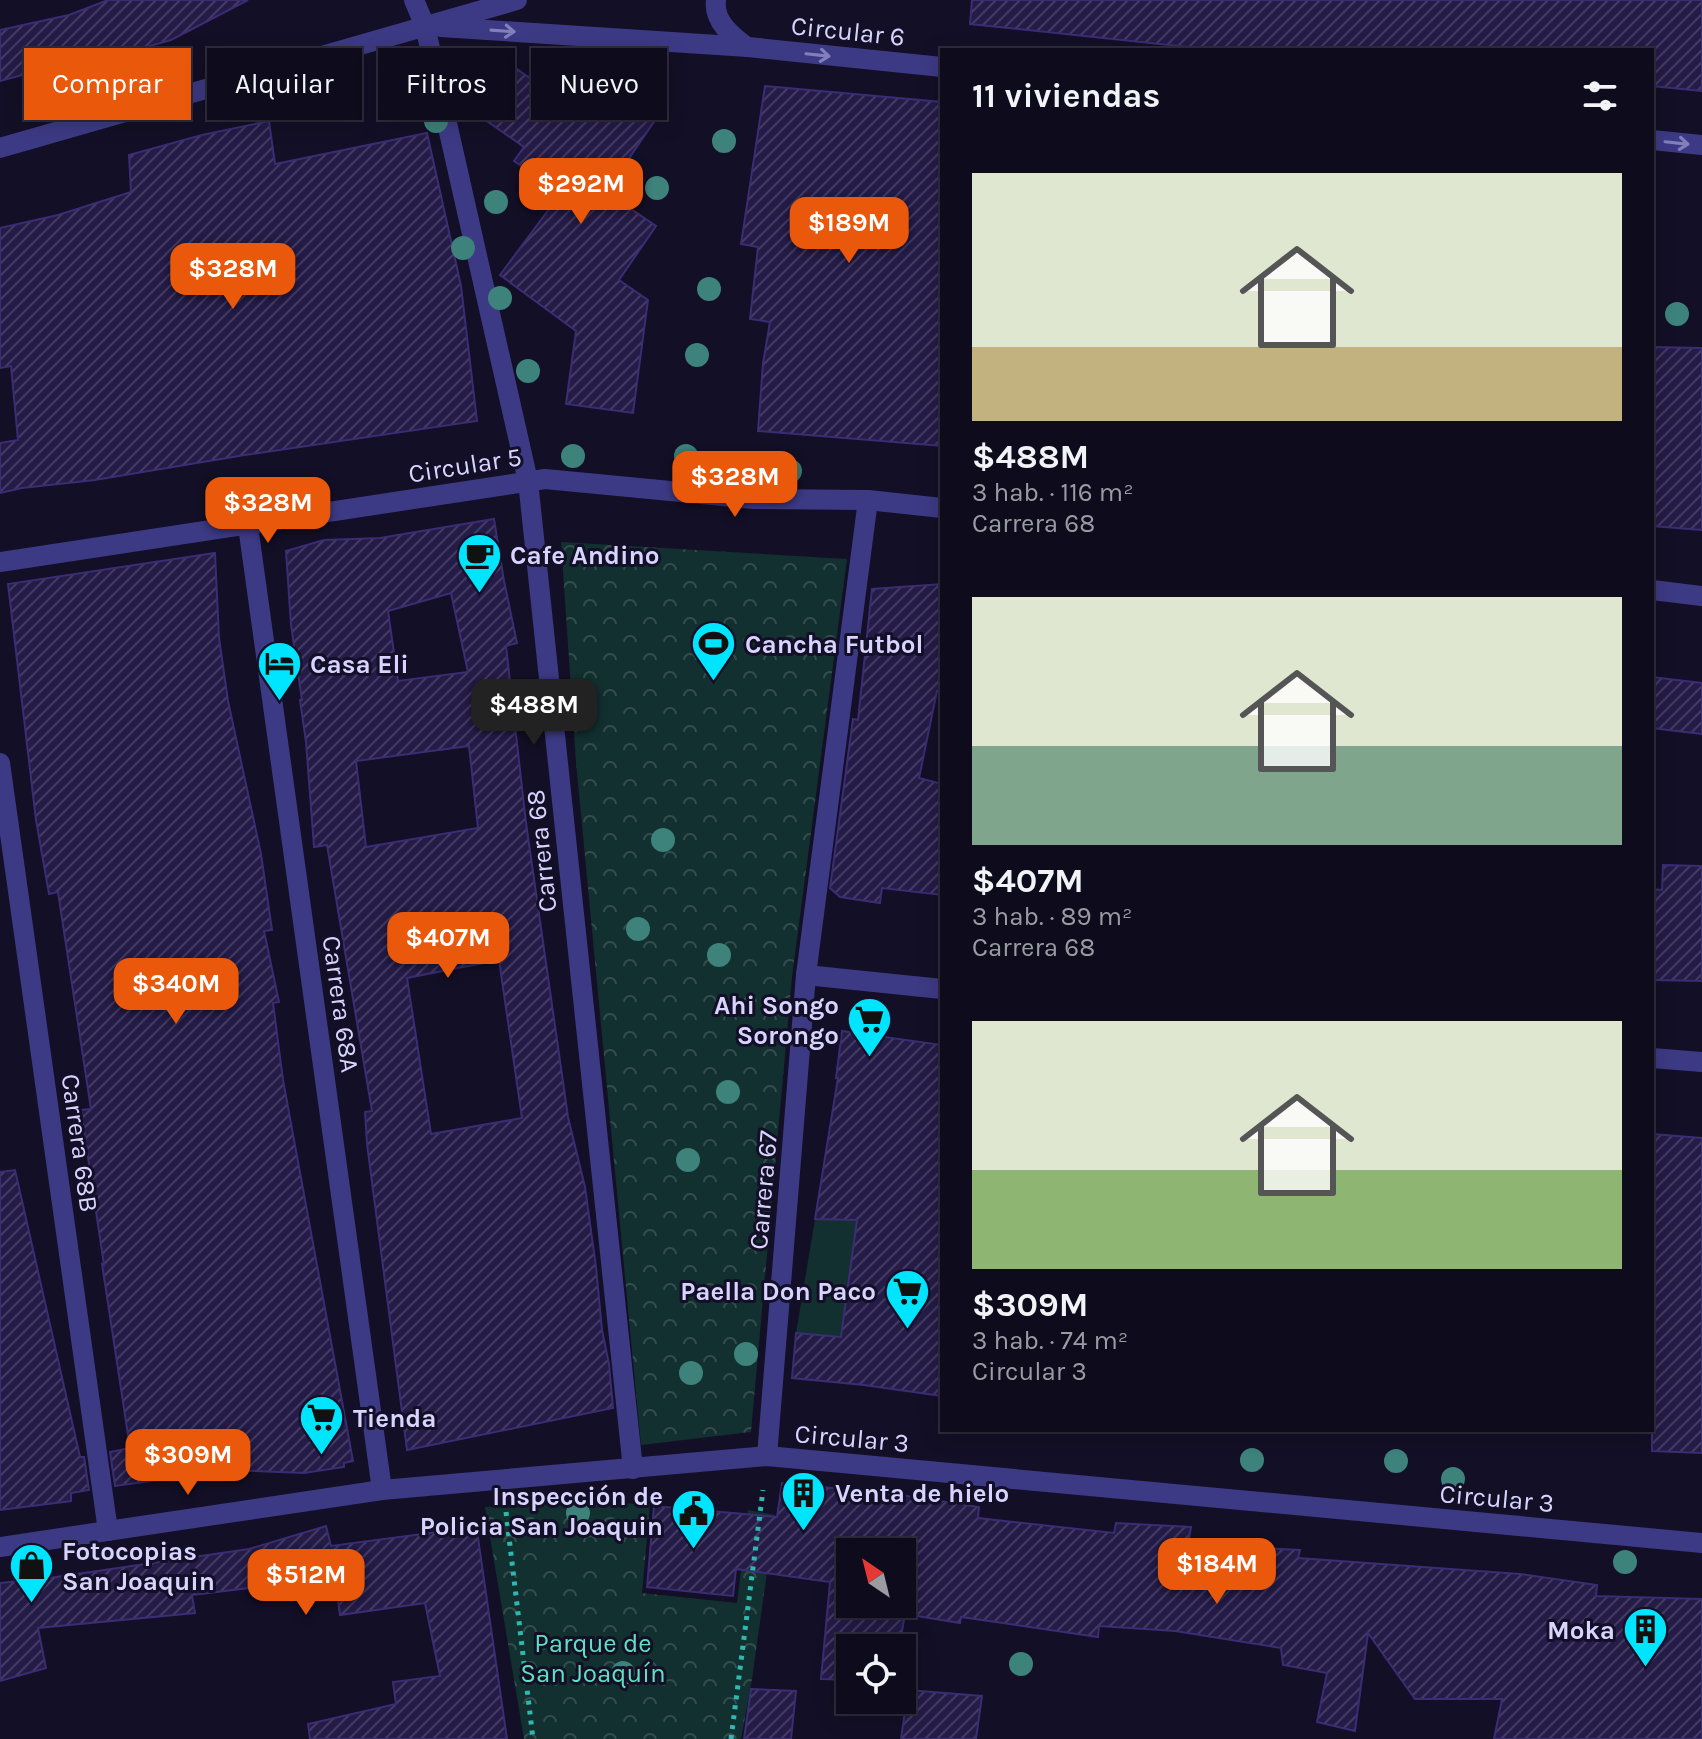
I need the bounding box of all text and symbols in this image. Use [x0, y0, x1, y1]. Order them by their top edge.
street label: Circular 6 [789, 10, 906, 53]
one-way arrow [489, 24, 516, 39]
one-way arrow [804, 47, 831, 62]
chip: Comprar [24, 48, 191, 120]
chip: Alquilar [207, 48, 362, 120]
chip: Filtros [378, 48, 515, 120]
chip: Nuevo [531, 48, 667, 120]
icon: filters [1578, 74, 1622, 118]
text: 11 viviendas [972, 76, 1160, 116]
one-way arrow [1663, 135, 1690, 150]
pin: $292M [525, 158, 637, 226]
text: $292M [537, 168, 625, 199]
pin: $189M [793, 197, 905, 265]
text: $189M [808, 207, 890, 238]
icon: home [1225, 225, 1369, 369]
pin: $328M [177, 243, 289, 311]
text: $328M [188, 253, 278, 284]
text: $488M [972, 437, 1089, 477]
street label: Circular 5 [406, 441, 524, 490]
pin: $328M [679, 451, 791, 519]
text: $328M [690, 461, 780, 492]
pin: $328M [212, 477, 324, 545]
text: 3 hab. · 116 m² [972, 477, 1134, 508]
text: $328M [223, 487, 313, 518]
text: Carrera 68 [972, 508, 1095, 539]
cafe icon: Cafe Andino [455, 531, 503, 594]
place label: Cafe Andino [510, 540, 659, 571]
sports icon: Cancha Futbol [690, 620, 738, 683]
place label: Cancha Futbol [745, 629, 923, 660]
hotel icon: Casa Eli [255, 640, 303, 703]
place label: Casa Eli [310, 649, 409, 680]
icon: home [1225, 649, 1369, 793]
pin: $488M [478, 679, 590, 747]
text: $488M [489, 689, 579, 720]
street label: Carrera 68 [520, 788, 563, 914]
text: $407M [972, 861, 1084, 901]
text: 3 hab. · 89 m² [972, 901, 1133, 932]
pin: $407M [392, 912, 504, 980]
text: $407M [405, 922, 491, 953]
text: Carrera 68 [972, 932, 1095, 963]
street label: Carrera 68A [316, 934, 365, 1075]
pin: $340M [120, 958, 232, 1026]
text: $340M [132, 968, 220, 999]
place label: Ahi Songo Sorongo [714, 990, 839, 1051]
supermarket icon: Ahi Songo Sorongo [846, 996, 894, 1059]
street label: Carrera 68B [54, 1072, 105, 1214]
icon: home [1225, 1073, 1369, 1217]
street label: Carrera 67 [743, 1129, 784, 1251]
supermarket icon: Paella Don Paco [883, 1267, 931, 1330]
place label: Paella Don Paco [680, 1276, 876, 1307]
text: $309M [972, 1285, 1089, 1325]
text: 3 hab. · 74 m² [972, 1325, 1128, 1356]
text: Circular 3 [972, 1356, 1087, 1387]
supermarket icon: Tienda [298, 1394, 346, 1457]
place label: Tienda [353, 1403, 437, 1434]
street label: Circular 3 [793, 1418, 910, 1459]
pin: $309M [132, 1429, 244, 1497]
text: $309M [143, 1439, 233, 1470]
building icon: Venta de hielo [780, 1469, 828, 1532]
place label: Venta de hielo [835, 1478, 1009, 1509]
street label: Circular 3 [1438, 1478, 1555, 1519]
place label: Inspección de Policia San Joaquin [420, 1481, 663, 1542]
public building icon: Inspección de Policia San Joaquin [670, 1487, 718, 1550]
place label: Fotocopias San Joaquin [62, 1536, 215, 1597]
north arrow [836, 1538, 916, 1618]
map controls [836, 1538, 916, 1714]
pin: $184M [1161, 1538, 1273, 1606]
shop icon: Fotocopias San Joaquin [7, 1542, 55, 1605]
text: $184M [1176, 1548, 1258, 1579]
pin: $512M [250, 1549, 362, 1617]
text: $512M [266, 1559, 346, 1590]
building icon: Moka [1622, 1606, 1670, 1669]
place label: Moka [1547, 1615, 1615, 1646]
park label: Parque de San Joaquín [520, 1628, 666, 1689]
button: locate [836, 1634, 916, 1714]

